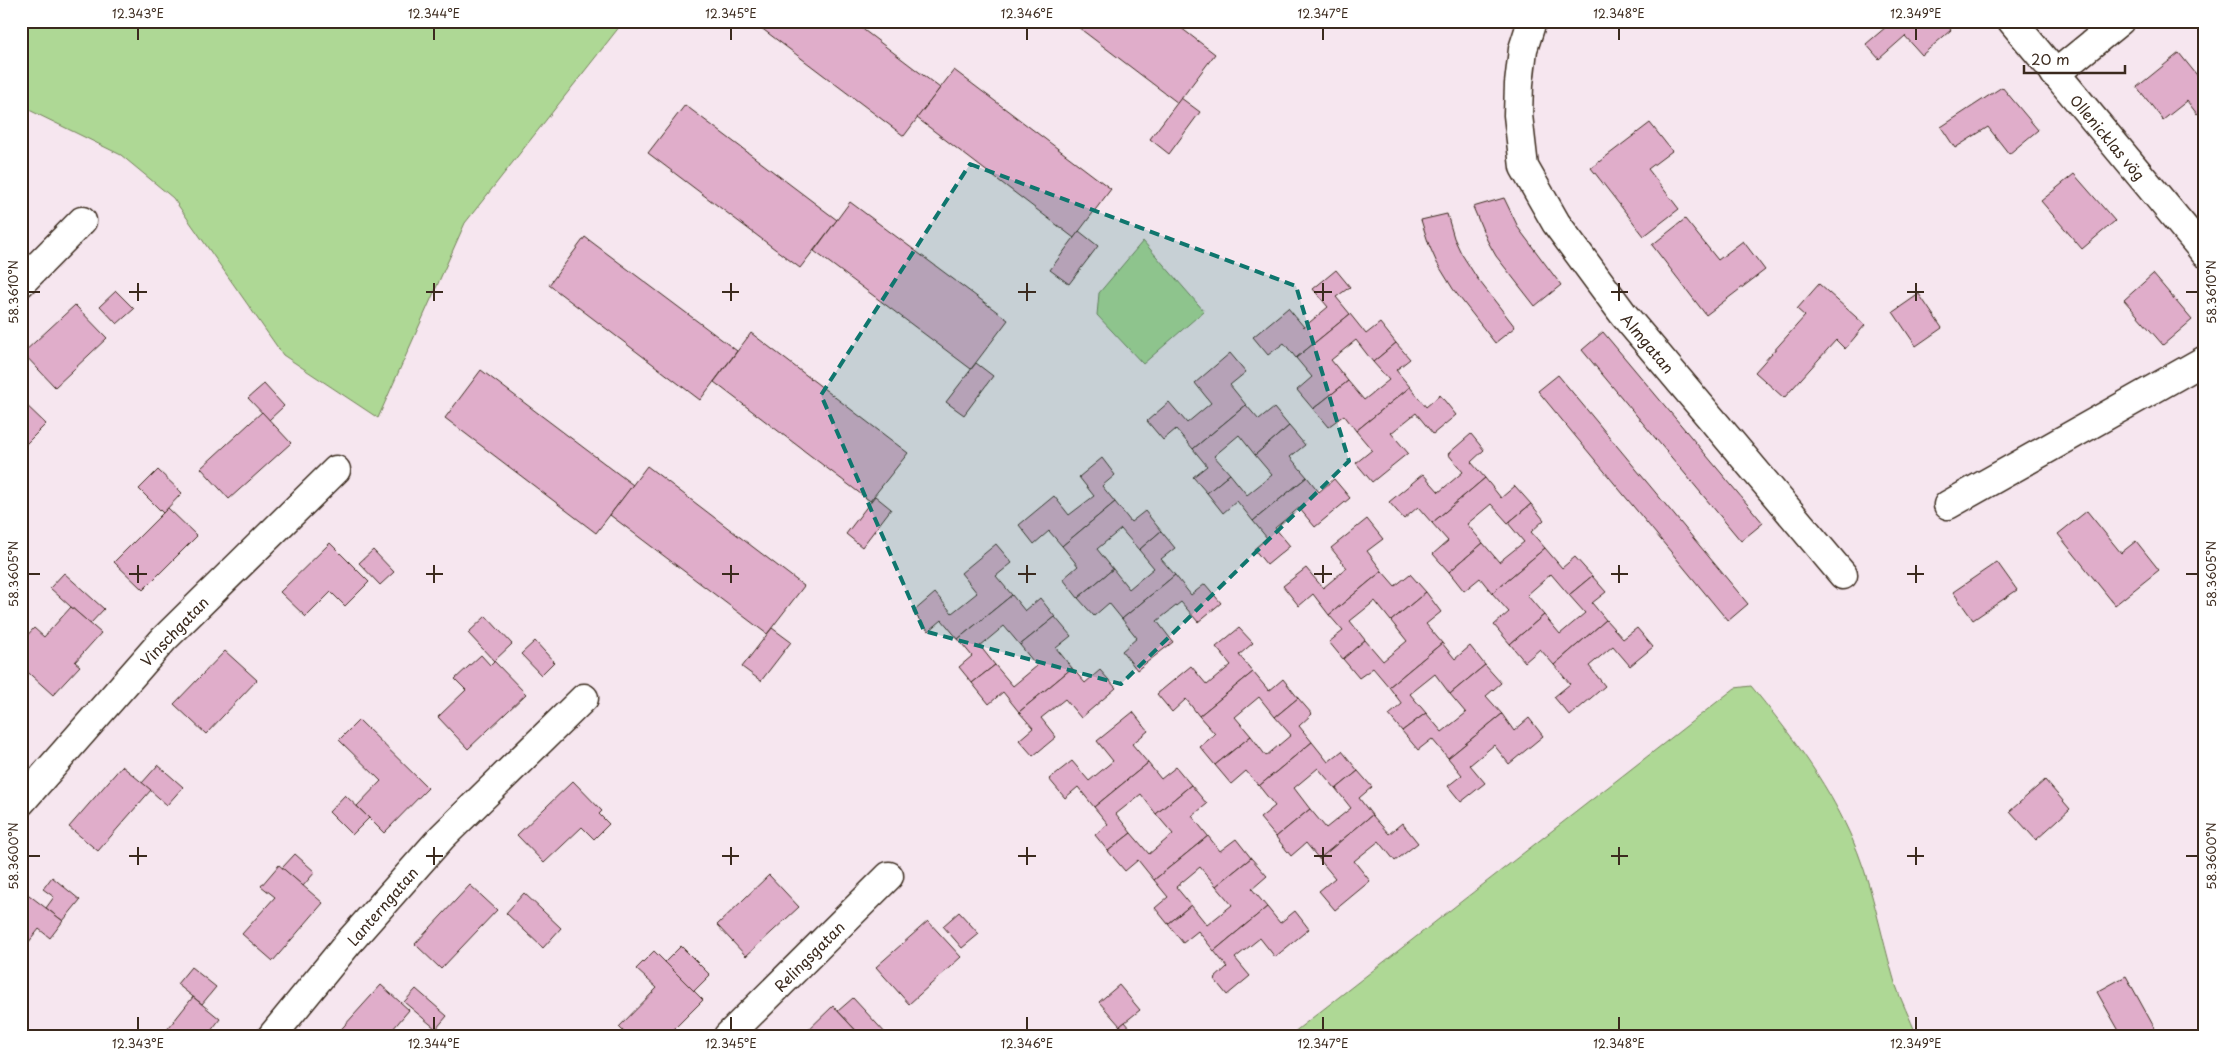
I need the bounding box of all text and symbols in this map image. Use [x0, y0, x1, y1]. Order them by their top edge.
text: 12.343°E [112, 4, 164, 22]
text: 12.344°E [408, 4, 460, 22]
text: 12.345°E [705, 4, 757, 22]
text: 12.346°E [1001, 4, 1053, 22]
text: 12.347°E [1297, 4, 1349, 22]
text: 12.348°E [1593, 4, 1645, 22]
text: 12.349°E [1890, 4, 1942, 22]
scale bar [2024, 42, 2125, 74]
text: 20 m [2031, 47, 2070, 70]
street label: Ollenicklas vög [2065, 89, 2151, 185]
text: 58.3610°N [4, 260, 22, 324]
text: 58.3610°N [2202, 260, 2220, 324]
street label: Almgatan [1616, 308, 1680, 378]
text: 58.3605°N [4, 541, 22, 607]
text: 58.3605°N [2202, 541, 2220, 607]
street label: Vinschgatan [135, 591, 213, 671]
text: 58.3600°N [4, 822, 22, 890]
text: 58.3600°N [2202, 822, 2220, 890]
street label: Lanterngatan [341, 861, 423, 951]
street label: Relingsgatan [768, 915, 850, 997]
text: 12.343°E [112, 1034, 164, 1052]
text: 12.344°E [408, 1034, 460, 1052]
text: 12.345°E [705, 1034, 757, 1052]
text: 12.346°E [1001, 1034, 1053, 1052]
text: 12.347°E [1297, 1034, 1349, 1052]
text: 12.348°E [1593, 1034, 1645, 1052]
text: 12.349°E [1890, 1034, 1942, 1052]

